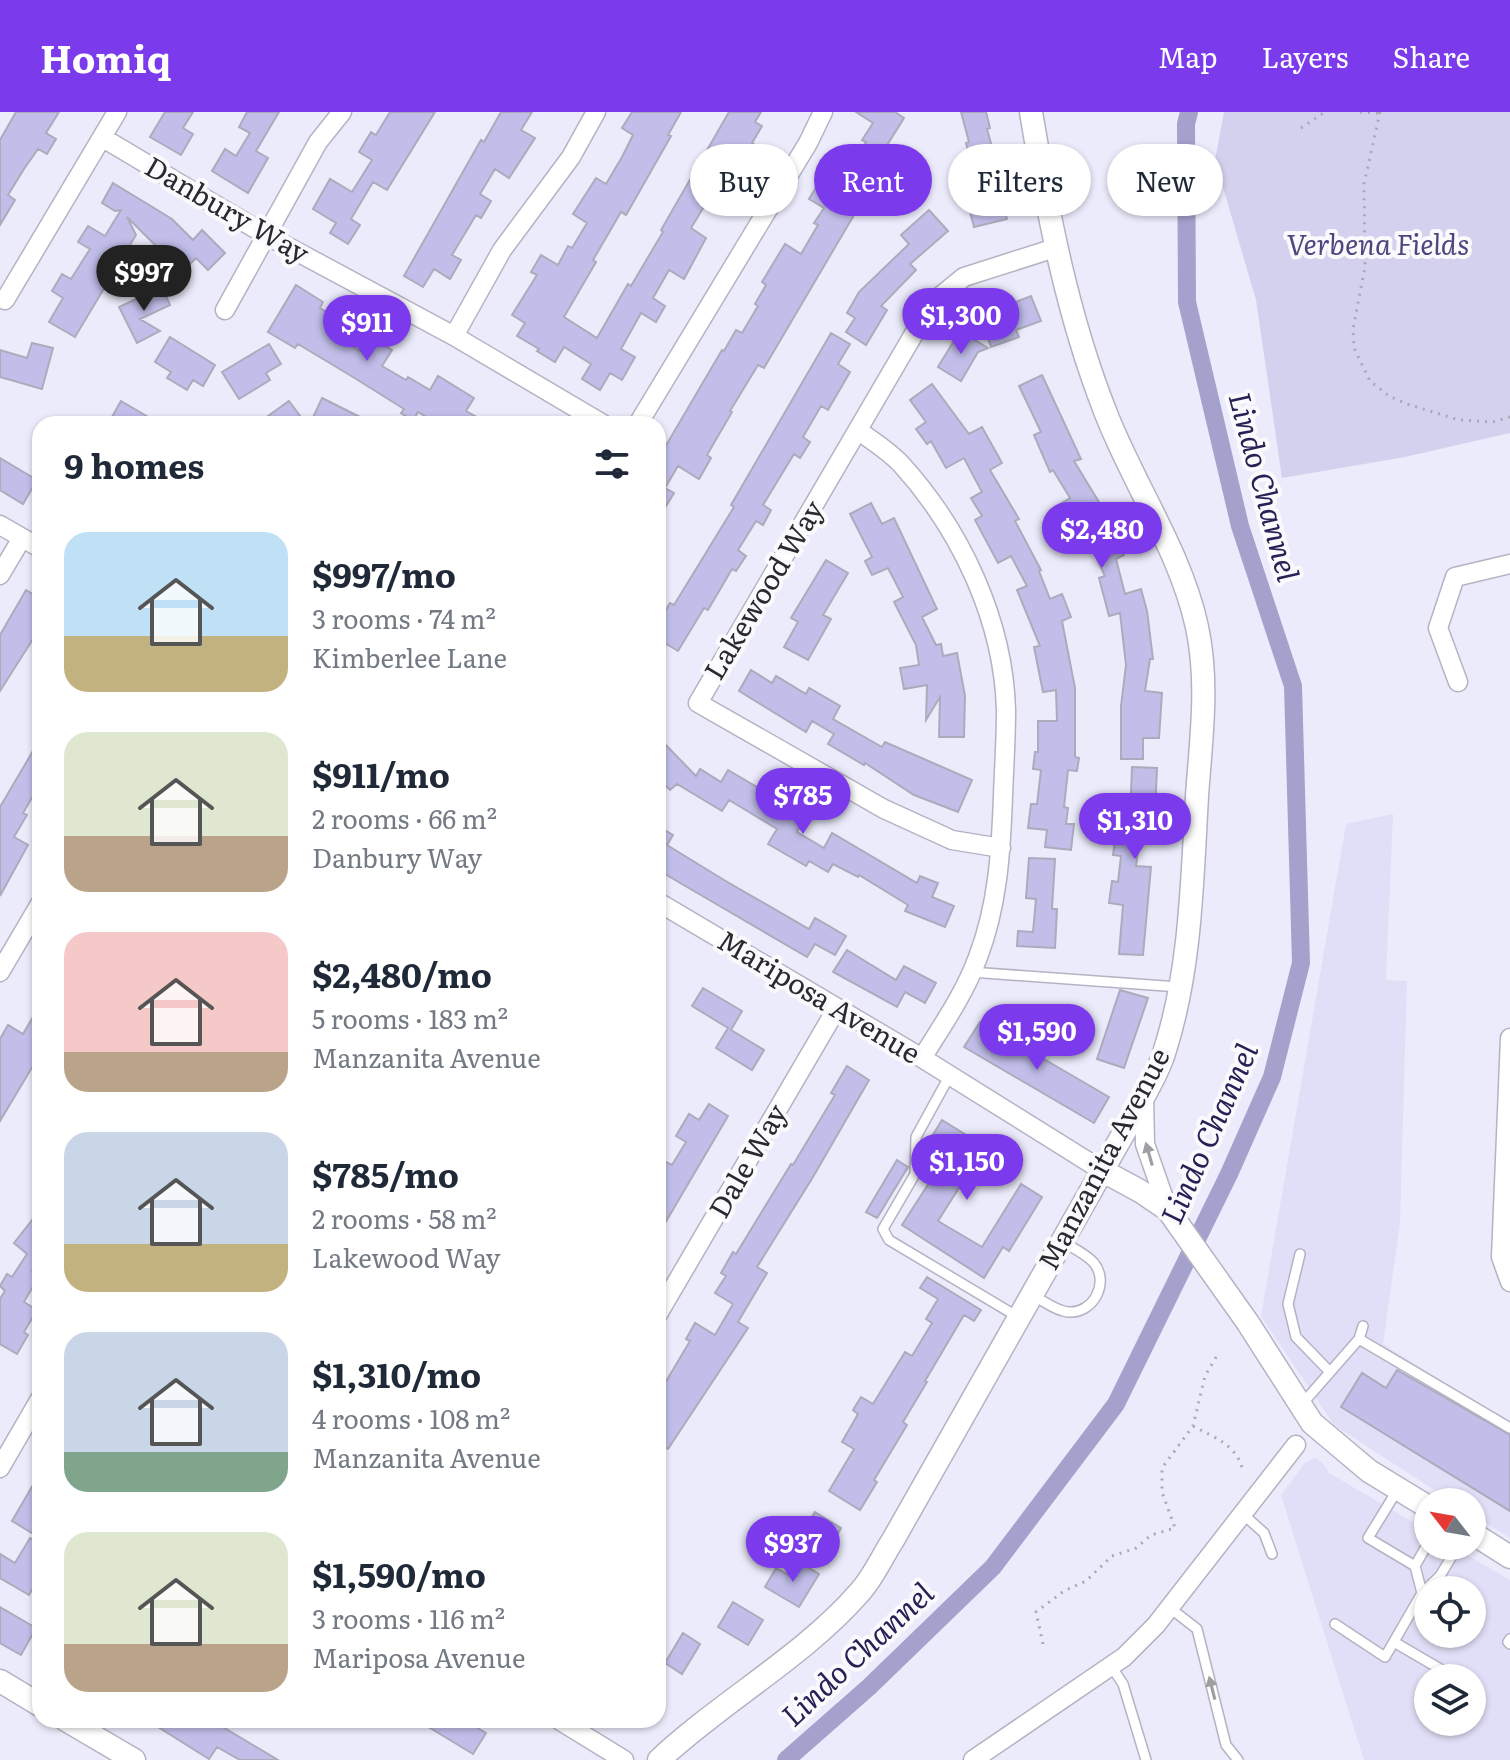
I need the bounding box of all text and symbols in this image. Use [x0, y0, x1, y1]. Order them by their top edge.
text: Homiq [40, 28, 171, 85]
text: Map [1158, 35, 1217, 77]
text: Layers [1261, 35, 1348, 77]
text: Share [1392, 35, 1470, 77]
street label: Danbury Way [138, 144, 319, 273]
chip: Buy [690, 144, 798, 216]
chip: Rent [814, 144, 932, 216]
chip: Filters [948, 144, 1091, 216]
chip: New [1107, 144, 1223, 216]
park label: Verbena Fields [1287, 222, 1469, 264]
pin: $997 [97, 245, 191, 313]
text: $997 [114, 251, 174, 290]
pin: $1,300 [896, 288, 1026, 356]
text: $1,300 [920, 294, 1002, 333]
pin: $911 [320, 295, 414, 363]
text: $911 [341, 301, 393, 340]
water label: Lindo Channel [1220, 387, 1312, 586]
text: 9 homes [64, 439, 204, 489]
icon: filters [590, 442, 634, 486]
street label: Lakewood Way [692, 490, 833, 687]
pin: $2,480 [1037, 502, 1167, 570]
text: $2,480 [1060, 508, 1144, 547]
text: $997/mo [312, 548, 456, 598]
icon: home [128, 564, 224, 660]
text: 3 rooms · 74 m² [312, 598, 496, 637]
text: Kimberlee Lane [312, 637, 507, 676]
text: $911/mo [312, 748, 450, 798]
icon: home [128, 764, 224, 860]
pin: $785 [756, 768, 850, 836]
text: $785 [774, 774, 832, 813]
pin: $1,310 [1070, 793, 1200, 861]
text: 2 rooms · 66 m² [312, 798, 497, 837]
text: $1,310 [1097, 799, 1173, 838]
text: Danbury Way [312, 837, 482, 876]
street label: Mariposa Avenue [711, 918, 929, 1072]
text: $2,480/mo [312, 948, 492, 998]
icon: home [128, 964, 224, 1060]
text: 5 rooms · 183 m² [312, 998, 508, 1037]
pin: $1,590 [972, 1004, 1102, 1072]
text: $1,590 [997, 1010, 1077, 1049]
water label: Lindo Channel [1148, 1035, 1267, 1230]
text: Manzanita Avenue [312, 1037, 541, 1076]
street label: Manzanita Avenue [1026, 1039, 1179, 1277]
street label: Dale Way [697, 1094, 796, 1225]
pin: $1,150 [902, 1134, 1032, 1202]
text: $1,150 [929, 1140, 1005, 1179]
one-way arrow [1142, 1142, 1155, 1166]
text: $785/mo [312, 1148, 459, 1198]
icon: home [128, 1164, 224, 1260]
text: 2 rooms · 58 m² [312, 1198, 497, 1237]
text: Lakewood Way [312, 1237, 501, 1276]
text: $1,310/mo [312, 1348, 481, 1398]
icon: home [128, 1364, 224, 1460]
text: 4 rooms · 108 m² [312, 1398, 510, 1437]
text: Manzanita Avenue [312, 1437, 541, 1476]
north arrow [1414, 1488, 1486, 1560]
map controls [1414, 1488, 1486, 1736]
pin: $937 [746, 1516, 840, 1584]
text: $937 [764, 1522, 822, 1561]
text: $1,590/mo [312, 1548, 486, 1598]
icon: home [128, 1564, 224, 1660]
water label: Lindo Channel [770, 1570, 942, 1735]
button: locate [1414, 1576, 1486, 1648]
text: 3 rooms · 116 m² [312, 1598, 505, 1637]
text: Mariposa Avenue [312, 1637, 525, 1676]
button: layers [1414, 1664, 1486, 1736]
one-way arrow [1205, 1675, 1217, 1700]

